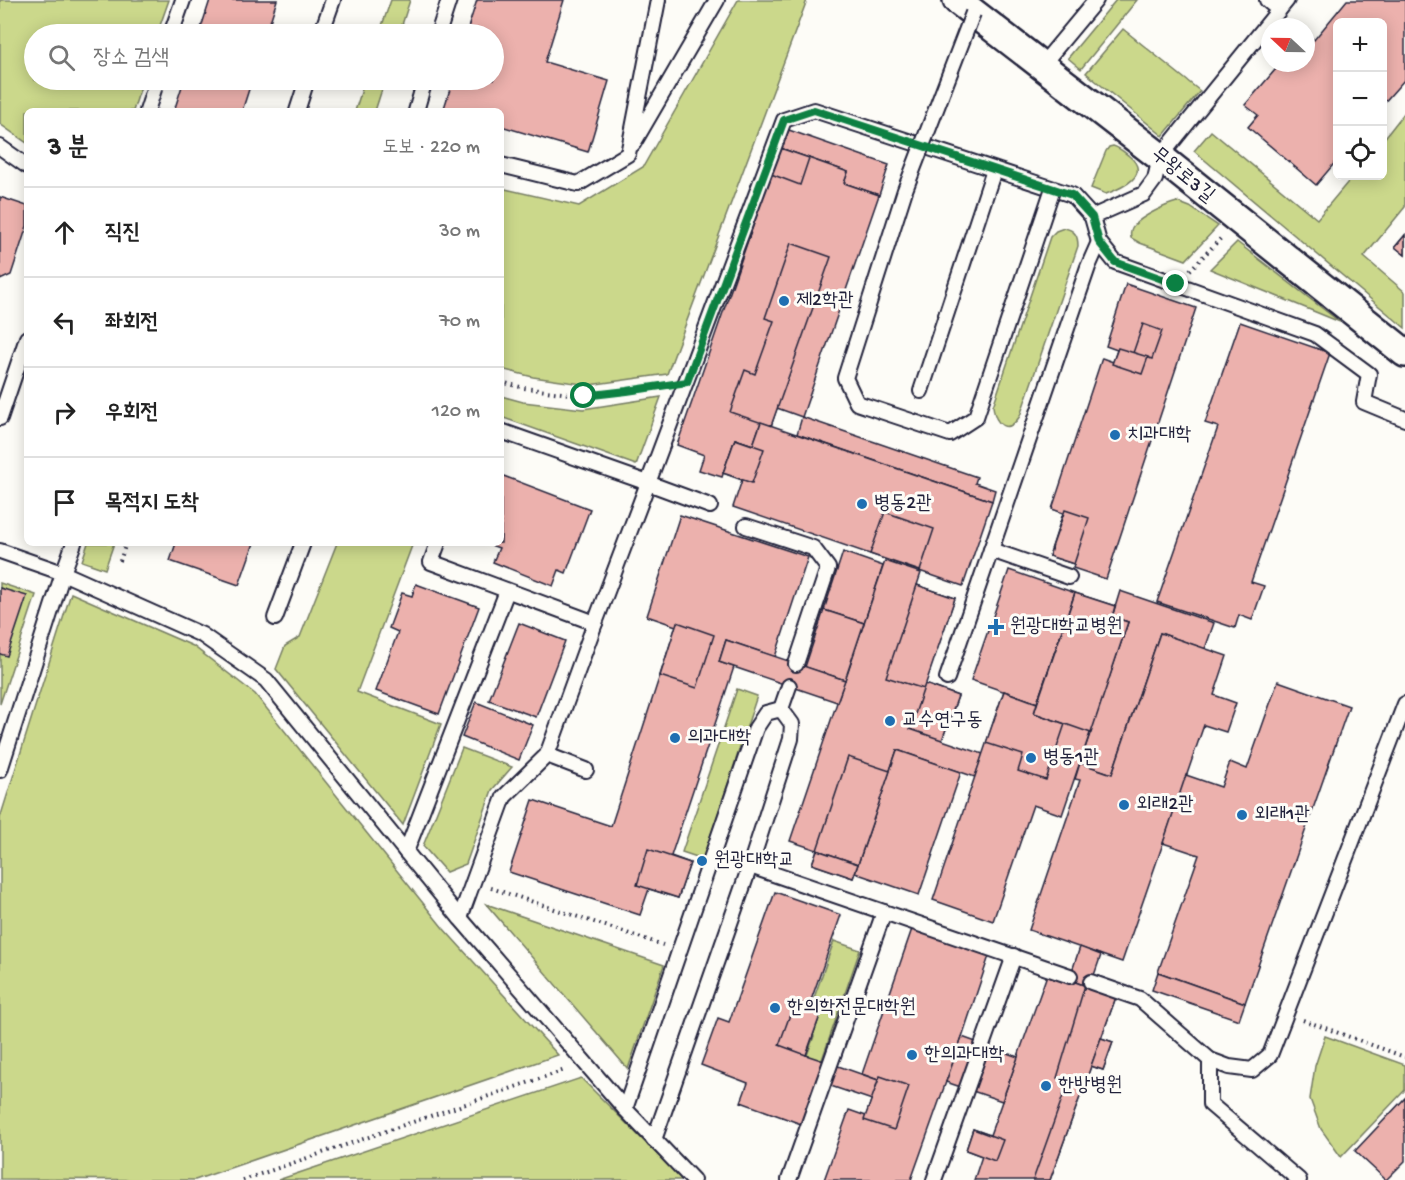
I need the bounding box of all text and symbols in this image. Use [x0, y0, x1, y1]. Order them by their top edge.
north arrow [1261, 18, 1315, 72]
map controls [1333, 18, 1387, 180]
button: + [1333, 18, 1387, 72]
search box [24, 24, 504, 90]
icon: search [45, 41, 78, 74]
text: 장소 검색 [93, 46, 169, 72]
button: − [1333, 72, 1387, 126]
button: locate [1333, 126, 1387, 180]
text: 3 분 [48, 134, 89, 165]
text: 도보 · 220 m [382, 137, 480, 160]
street label: 무왕로3길 [1146, 144, 1218, 208]
icon: ahead [48, 216, 81, 249]
text: 직진 [105, 221, 140, 247]
text: 30 m [439, 221, 480, 244]
route end [1162, 270, 1188, 296]
place label: 제2학관 [796, 290, 854, 313]
marker: 제2학관 [777, 294, 791, 308]
icon: left [48, 306, 81, 339]
text: 좌회전 [105, 311, 158, 337]
text: 70 m [439, 311, 480, 334]
route start [570, 382, 596, 408]
icon: right [48, 396, 81, 429]
text: 우회전 [105, 401, 158, 427]
text: 120 m [432, 401, 480, 424]
place label: 치과대학 [1127, 424, 1191, 447]
marker: 치과대학 [1108, 428, 1122, 442]
icon: arrive [48, 486, 81, 519]
text: 목적지 도착 [105, 491, 199, 517]
place label: 병동2관 [874, 493, 932, 516]
marker: 병동2관 [855, 497, 869, 511]
place label: 원광대학교병원 [1010, 616, 1123, 639]
marker: 원광대학교병원 [987, 618, 1005, 636]
place label: 교수연구동 [902, 710, 982, 733]
marker: 교수연구동 [883, 714, 897, 728]
place label: 의과대학 [687, 727, 751, 750]
marker: 의과대학 [668, 731, 682, 745]
place label: 병동1관 [1043, 747, 1099, 770]
marker: 병동1관 [1024, 751, 1038, 765]
place label: 외래2관 [1136, 794, 1194, 817]
marker: 외래2관 [1117, 798, 1131, 812]
place label: 외래1관 [1254, 804, 1310, 827]
marker: 외래1관 [1235, 808, 1249, 822]
place label: 원광대학교 [714, 850, 794, 873]
marker: 원광대학교 [695, 854, 709, 868]
place label: 한의학전문대학원 [787, 997, 916, 1020]
marker: 한의학전문대학원 [768, 1001, 782, 1015]
place label: 한의과대학 [924, 1044, 1004, 1067]
marker: 한의과대학 [905, 1048, 919, 1062]
place label: 한방병원 [1058, 1075, 1122, 1098]
marker: 한방병원 [1039, 1079, 1053, 1093]

